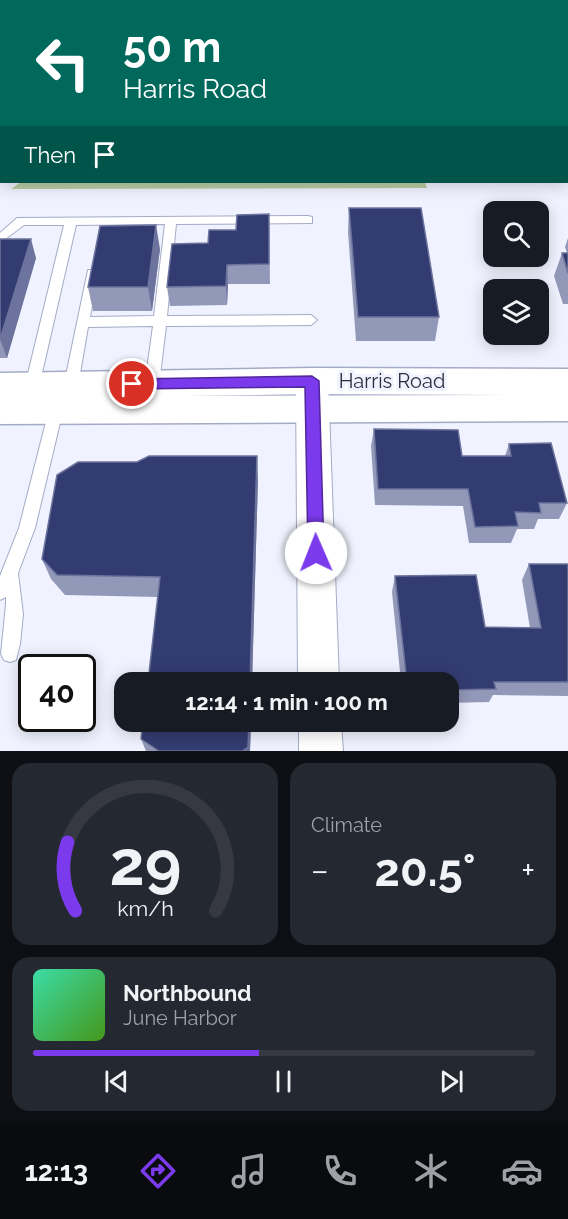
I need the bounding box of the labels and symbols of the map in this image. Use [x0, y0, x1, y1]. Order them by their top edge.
pin [106, 358, 157, 409]
street label: Harris Road [339, 369, 445, 393]
position arrow [284, 521, 348, 585]
speed limit sign: 40 [18, 654, 96, 732]

